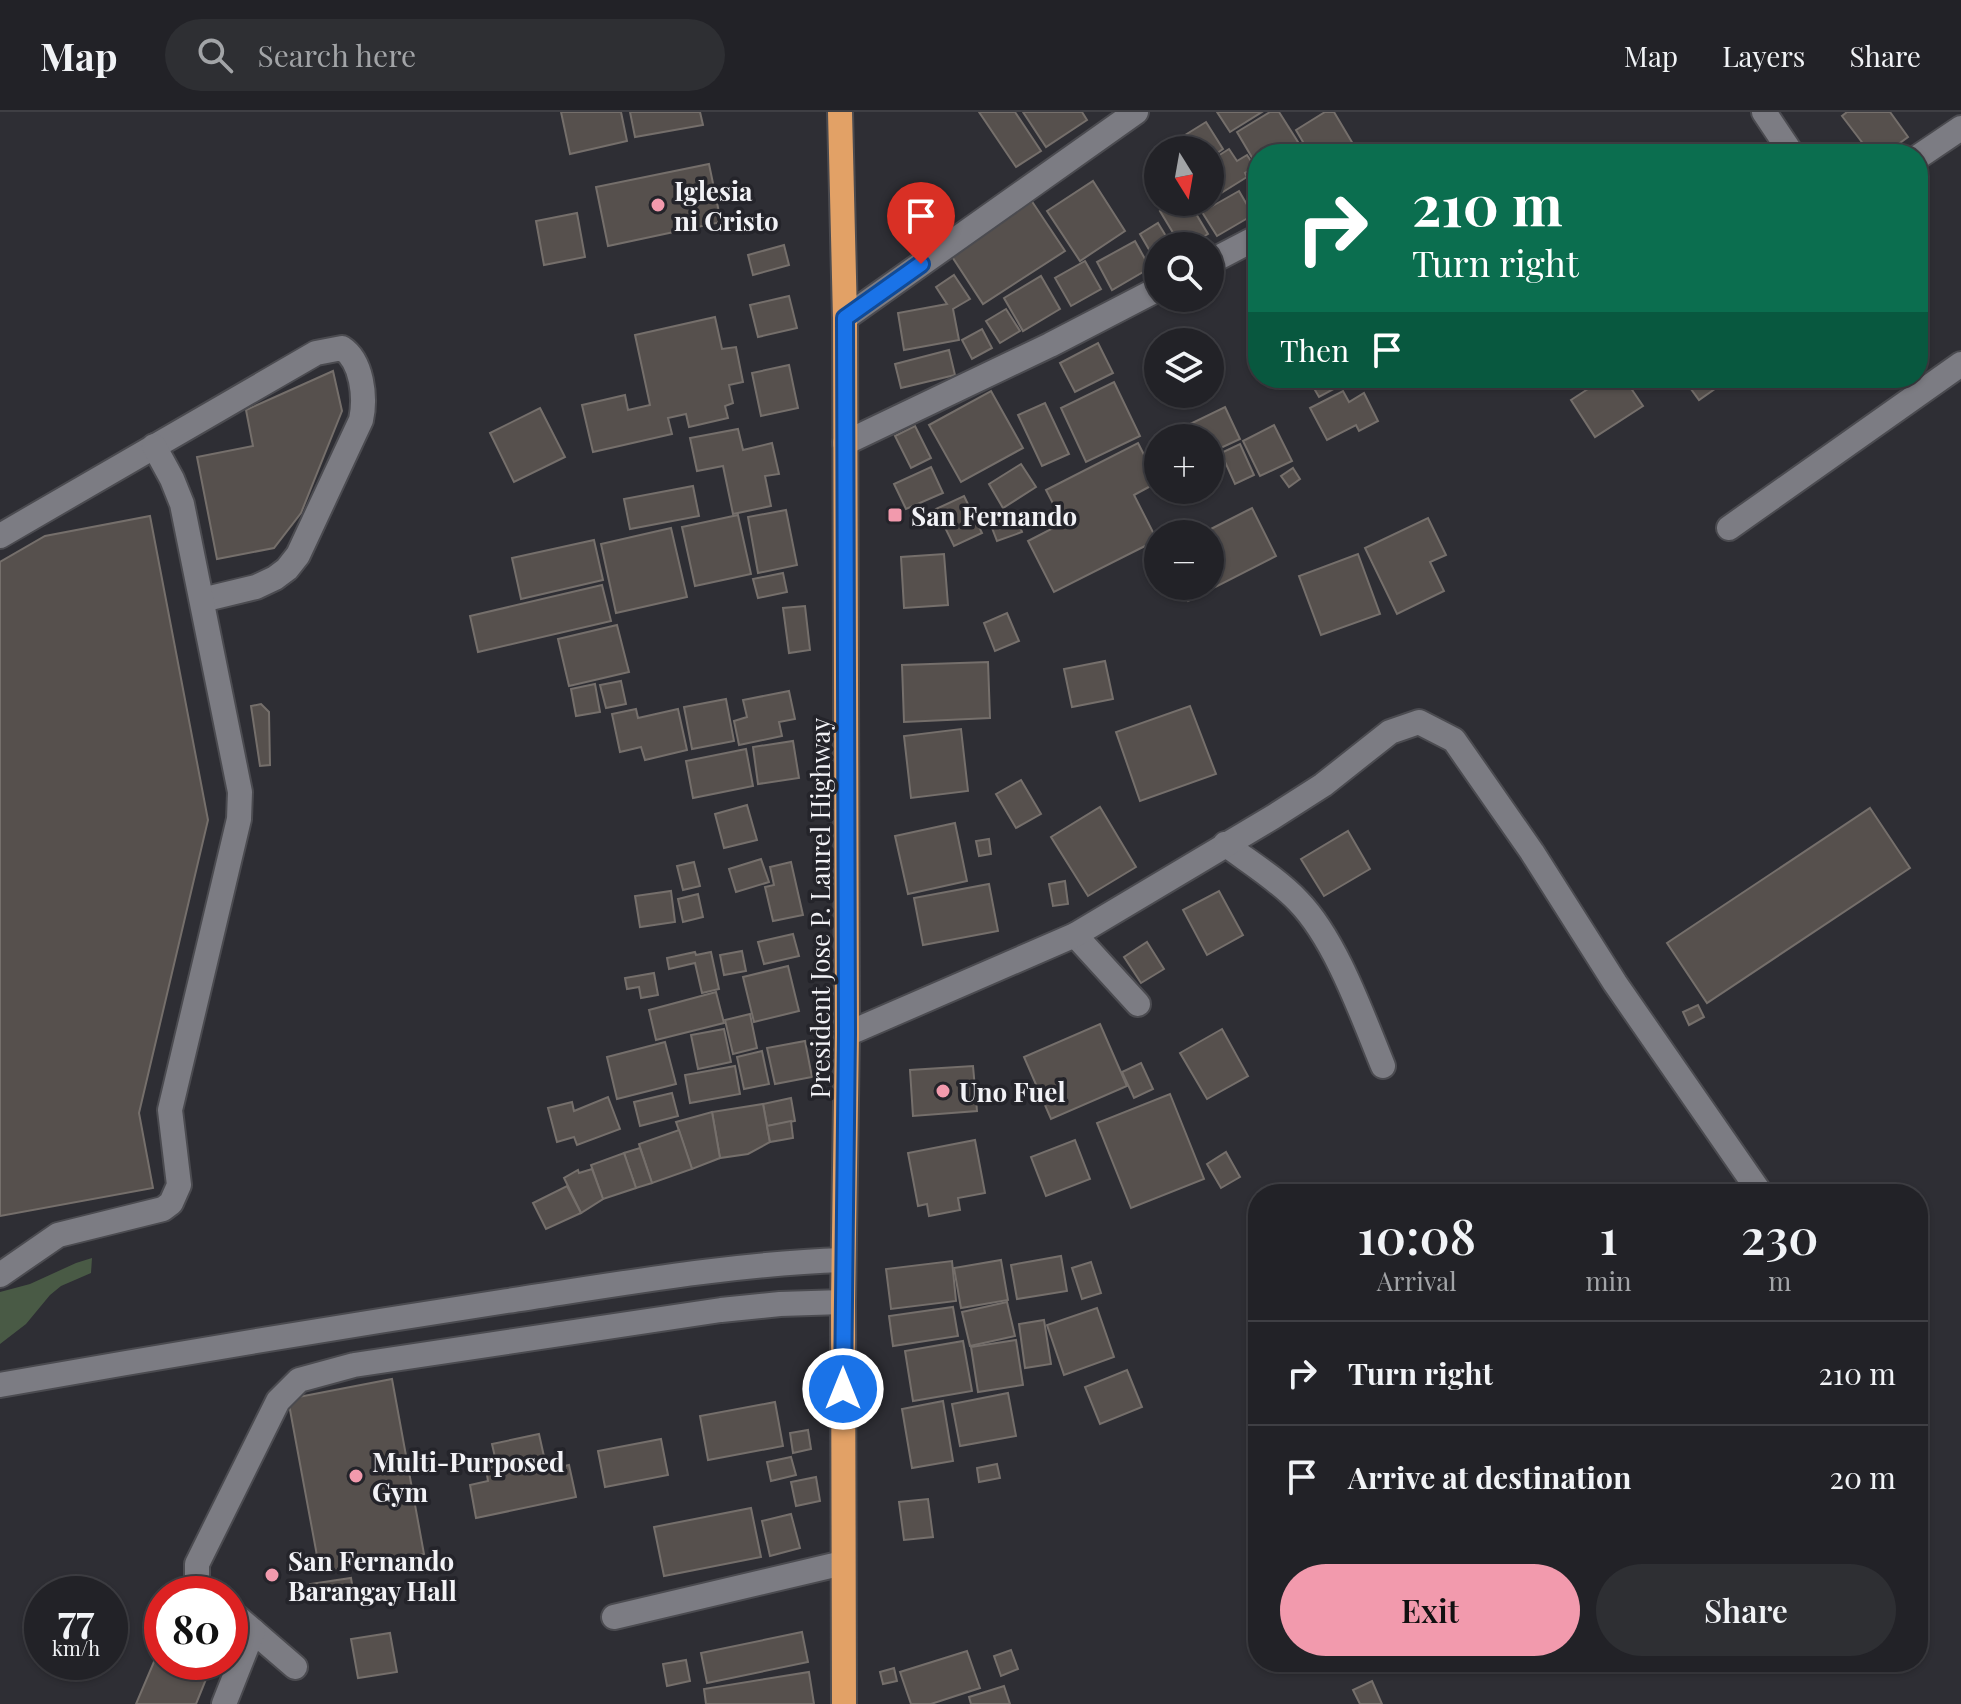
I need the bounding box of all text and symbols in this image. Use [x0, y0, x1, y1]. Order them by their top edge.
search box [165, 19, 725, 91]
text: Map [40, 30, 117, 81]
icon: search [193, 33, 237, 77]
text: Search here [257, 35, 416, 75]
text: Map [1624, 37, 1678, 74]
text: Layers [1722, 37, 1805, 74]
text: Share [1849, 37, 1921, 74]
north arrow [1144, 136, 1224, 216]
map controls [1144, 136, 1224, 600]
text: 210 m [1412, 166, 1563, 241]
place label: Iglesia ni Cristo [674, 173, 779, 238]
icon: right [1280, 176, 1384, 280]
pin [887, 182, 955, 264]
icon: arrive [899, 194, 943, 238]
marker: Iglesia ni Cristo [649, 196, 667, 214]
button: search [1144, 232, 1224, 312]
text: Turn right [1412, 238, 1579, 286]
button: layers [1144, 328, 1224, 408]
icon: arrive [1365, 328, 1409, 372]
text: Then [1280, 330, 1349, 370]
button: + [1144, 424, 1224, 504]
place label: San Fernando [911, 498, 1077, 533]
marker: San Fernando [886, 506, 904, 524]
button: − [1144, 520, 1224, 600]
street label: President Jose P. Laurel Highway [802, 718, 837, 1098]
place label: Uno Fuel [959, 1074, 1066, 1109]
marker: Uno Fuel [934, 1082, 952, 1100]
text: 10:08 [1357, 1203, 1476, 1267]
text: 1 [1599, 1203, 1618, 1267]
text: 230 [1741, 1203, 1819, 1267]
text: Arrival [1377, 1263, 1457, 1298]
text: min [1585, 1263, 1632, 1298]
text: m [1768, 1263, 1791, 1298]
position arrow [801, 1347, 885, 1431]
icon: right [1280, 1351, 1324, 1395]
text: Turn right [1348, 1353, 1493, 1393]
text: 210 m [1818, 1353, 1896, 1393]
place label: Multi-Purposed Gym [372, 1444, 565, 1509]
icon: arrive [1280, 1455, 1324, 1499]
text: Arrive at destination [1348, 1457, 1631, 1497]
text: 20 m [1830, 1457, 1896, 1497]
marker: Multi-Purposed Gym [347, 1467, 365, 1485]
place label: San Fernando Barangay Hall [288, 1543, 457, 1608]
button: Exit [1280, 1564, 1580, 1656]
button: Share [1596, 1564, 1896, 1656]
marker: San Fernando Barangay Hall [263, 1566, 281, 1584]
speed limit sign: 80 [144, 1576, 248, 1680]
text: 77 [58, 1591, 94, 1644]
text: km/h [52, 1634, 100, 1661]

